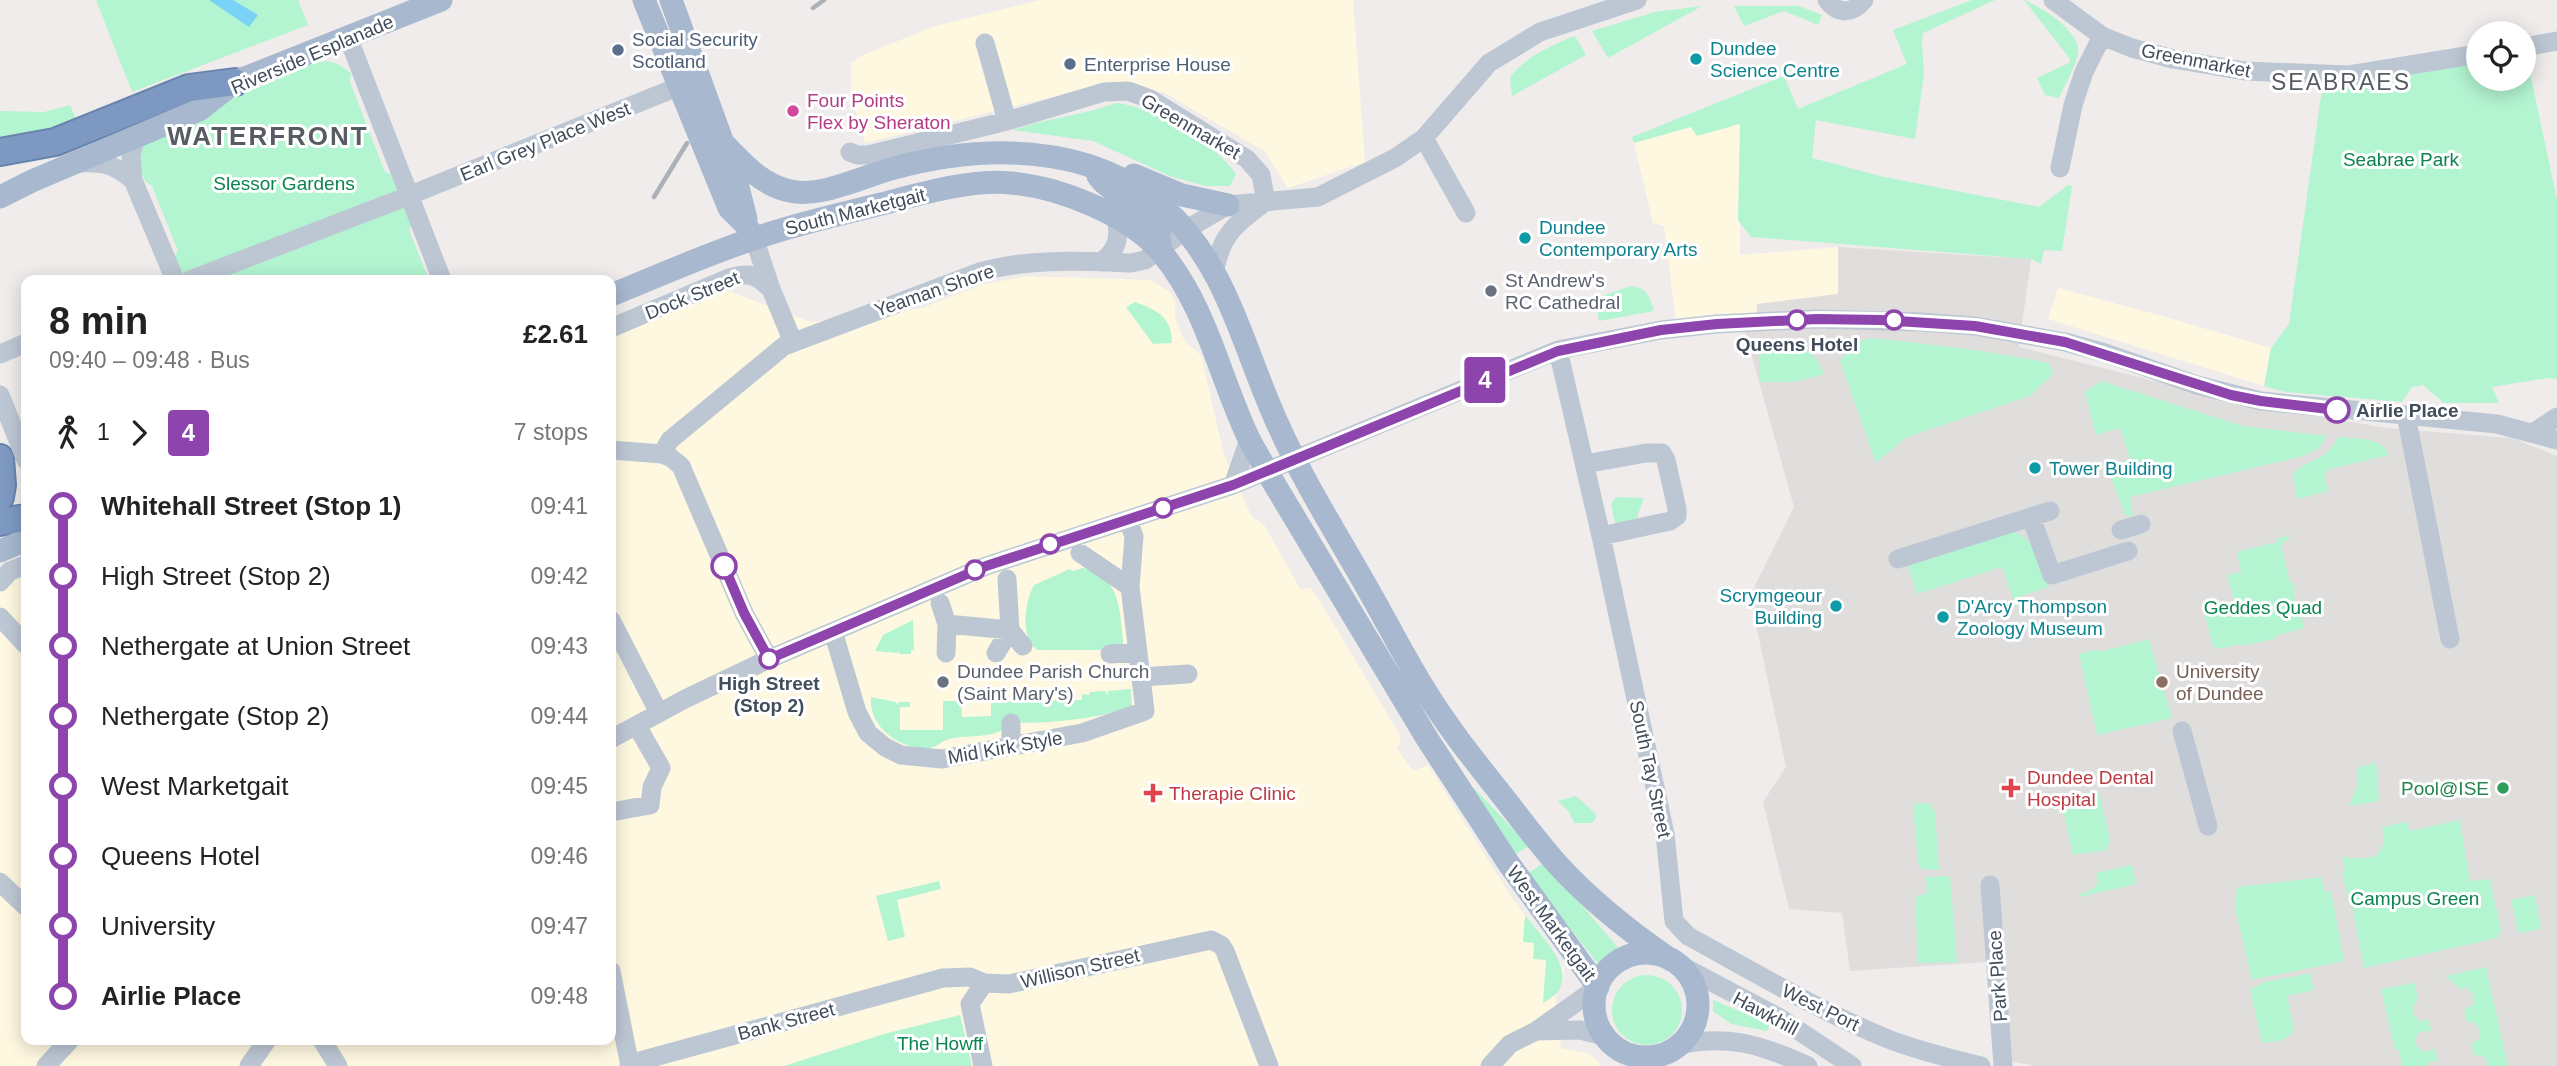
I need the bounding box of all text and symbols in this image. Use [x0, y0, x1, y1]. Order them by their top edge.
street label: Riverside Esplanade [228, 11, 397, 98]
map controls [2466, 21, 2536, 91]
button: locate [2466, 21, 2536, 91]
place label: Social Security Scotland [632, 29, 758, 72]
place label: Dundee Science Centre [1710, 38, 1840, 81]
street label: Greenmarket [2139, 40, 2253, 82]
marker: Social Security Scotland [610, 42, 626, 58]
marker: Dundee Science Centre [1688, 51, 1704, 67]
place label: Enterprise House [1084, 54, 1231, 75]
marker: Enterprise House [1062, 56, 1078, 72]
district label: SEABRAES [2271, 69, 2411, 95]
place label: Four Points Flex by Sheraton [807, 90, 951, 133]
street label: Greenmarket [1137, 90, 1245, 164]
street label: Earl Grey Place West [457, 98, 634, 185]
marker: Four Points Flex by Sheraton [785, 103, 801, 119]
district label: WATERFRONT [167, 121, 369, 151]
park label: Seabrae Park [2343, 149, 2460, 170]
park label: Slessor Gardens [213, 173, 355, 194]
street label: South Marketgait [783, 184, 928, 239]
place label: Dundee Contemporary Arts [1539, 217, 1697, 260]
marker: Dundee Contemporary Arts [1517, 230, 1533, 246]
street label: Yeaman Shore [872, 260, 997, 321]
street label: Dock Street [642, 267, 743, 324]
place label: St Andrew's RC Cathedral [1505, 270, 1620, 313]
marker: St Andrew's RC Cathedral [1483, 283, 1499, 299]
text: 8 min [49, 300, 148, 342]
marker: Queens Hotel [1787, 310, 1807, 330]
unlabelled marker [1884, 310, 1904, 330]
text: £2.61 [523, 319, 588, 349]
place label: Queens Hotel [1736, 334, 1858, 355]
text: 09:40 – 09:48 · Bus [49, 347, 250, 373]
line badge: 4 [1462, 357, 1508, 403]
text: 4 [1478, 366, 1492, 393]
marker: Airlie Place [2324, 397, 2350, 423]
place label: Airlie Place [2356, 400, 2458, 421]
icon: walk [49, 414, 87, 452]
icon: forward [120, 414, 158, 452]
text: 1 [97, 419, 110, 445]
text: 4 [182, 419, 195, 446]
text: 7 stops [514, 419, 588, 445]
place label: Tower Building [2049, 458, 2173, 479]
marker: Tower Building [2027, 460, 2043, 476]
text: Whitehall Street (Stop 1) [101, 491, 401, 521]
text: 09:41 [530, 493, 588, 519]
unlabelled marker [1153, 498, 1173, 518]
unlabelled marker [1040, 534, 1060, 554]
unlabelled marker [711, 553, 737, 579]
unlabelled marker [965, 560, 985, 580]
text: High Street (Stop 2) [101, 561, 331, 591]
text: 09:42 [530, 563, 588, 589]
place label: Scrymgeour Building [1720, 585, 1823, 628]
place label: D'Arcy Thompson Zoology Museum [1957, 596, 2107, 639]
park label: Geddes Quad [2204, 597, 2322, 618]
marker: Scrymgeour Building [1828, 598, 1844, 614]
marker: D'Arcy Thompson Zoology Museum [1935, 609, 1951, 625]
text: Nethergate at Union Street [101, 631, 410, 661]
text: 09:43 [530, 633, 588, 659]
marker: High Street (Stop 2) [759, 649, 779, 669]
place label: Dundee Parish Church (Saint Mary's) [957, 661, 1149, 704]
place label: University of Dundee [2176, 661, 2264, 704]
place label: High Street (Stop 2) [718, 673, 820, 716]
marker: Dundee Parish Church (Saint Mary's) [935, 674, 951, 690]
marker: University of Dundee [2154, 674, 2170, 690]
street label: South Tay Street [1626, 698, 1675, 841]
text: Nethergate (Stop 2) [101, 701, 329, 731]
text: 09:44 [530, 703, 588, 729]
street label: Mid Kirk Style [946, 727, 1064, 768]
place label: Dundee Dental Hospital [2027, 767, 2154, 810]
text: West Marketgait [101, 771, 288, 801]
text: 09:45 [530, 773, 588, 799]
marker: Dundee Dental Hospital [2001, 778, 2021, 798]
place label: Pool@ISE [2401, 778, 2489, 799]
marker: Pool@ISE [2495, 780, 2511, 796]
marker: Therapie Clinic [1143, 783, 1163, 803]
place label: Therapie Clinic [1169, 783, 1296, 804]
text: Queens Hotel [101, 841, 260, 871]
text: 09:46 [530, 843, 588, 869]
street label: West Marketgait [1503, 862, 1601, 985]
park label: Campus Green [2351, 888, 2479, 909]
text: University [101, 911, 215, 941]
text: 09:47 [530, 913, 588, 939]
street label: Park Place [1984, 929, 2011, 1023]
street label: Willison Street [1019, 944, 1142, 992]
street label: West Port [1779, 980, 1863, 1035]
text: Airlie Place [101, 981, 241, 1011]
text: 09:48 [530, 983, 588, 1009]
street label: Hawkhill [1730, 988, 1802, 1039]
street label: Bank Street [735, 998, 837, 1044]
park label: The Howff [897, 1033, 984, 1054]

